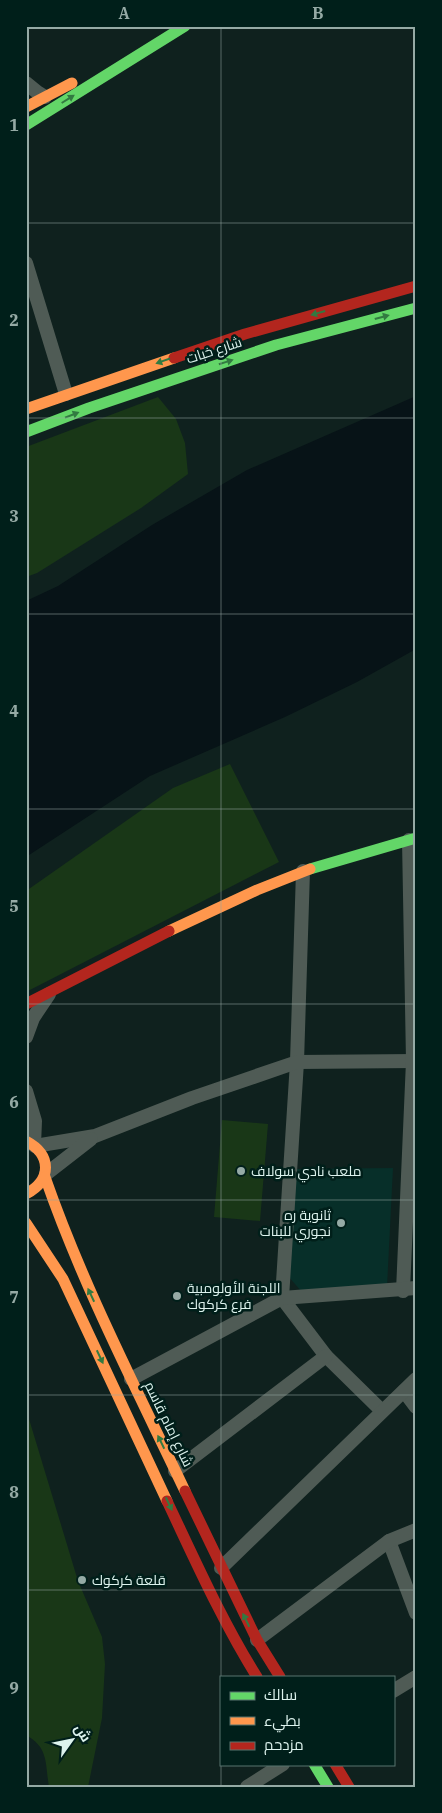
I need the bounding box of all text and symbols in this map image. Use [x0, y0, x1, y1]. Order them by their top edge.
text: A [118, 3, 130, 23]
text: B [312, 3, 324, 23]
one-way arrow [61, 95, 74, 104]
text: 1 [9, 115, 19, 135]
text: 2 [9, 310, 19, 330]
one-way arrow [311, 310, 326, 318]
one-way arrow [374, 313, 389, 321]
street label: شارع خبات [184, 333, 244, 367]
one-way arrow [155, 358, 170, 366]
one-way arrow [218, 358, 233, 365]
one-way arrow [65, 410, 79, 418]
text: 3 [9, 506, 19, 526]
text: 4 [9, 701, 19, 721]
text: 5 [9, 896, 19, 916]
text: 6 [9, 1092, 19, 1112]
place label: ملعب نادي سولاف [251, 1162, 361, 1183]
marker: ملعب نادي سولاف [235, 1165, 247, 1177]
place label: ثانوية ره نجوري للبنات [260, 1206, 331, 1243]
marker: ثانوية ره نجوري للبنات [335, 1217, 347, 1229]
place label: اللجنة الأولومبية فرع كركوك [187, 1279, 280, 1313]
text: 7 [9, 1287, 19, 1307]
one-way arrow [87, 1288, 95, 1302]
marker: اللجنة الأولومبية فرع كركوك [171, 1290, 183, 1302]
one-way arrow [96, 1350, 104, 1364]
street label: شارع إمام قاسم [140, 1378, 197, 1470]
one-way arrow [157, 1435, 165, 1449]
text: 8 [9, 1482, 19, 1502]
one-way arrow [165, 1497, 173, 1511]
place label: قلعة كركوك [92, 1571, 166, 1589]
marker: قلعة كركوك [76, 1574, 88, 1586]
one-way arrow [242, 1613, 250, 1627]
legend [220, 1676, 394, 1766]
text: 9 [9, 1678, 19, 1698]
text: سالك [264, 1685, 297, 1704]
text: بطيء [264, 1711, 301, 1733]
north arrow [48, 1716, 98, 1766]
text: ش [70, 1720, 95, 1745]
text: مزدحم [264, 1735, 304, 1755]

